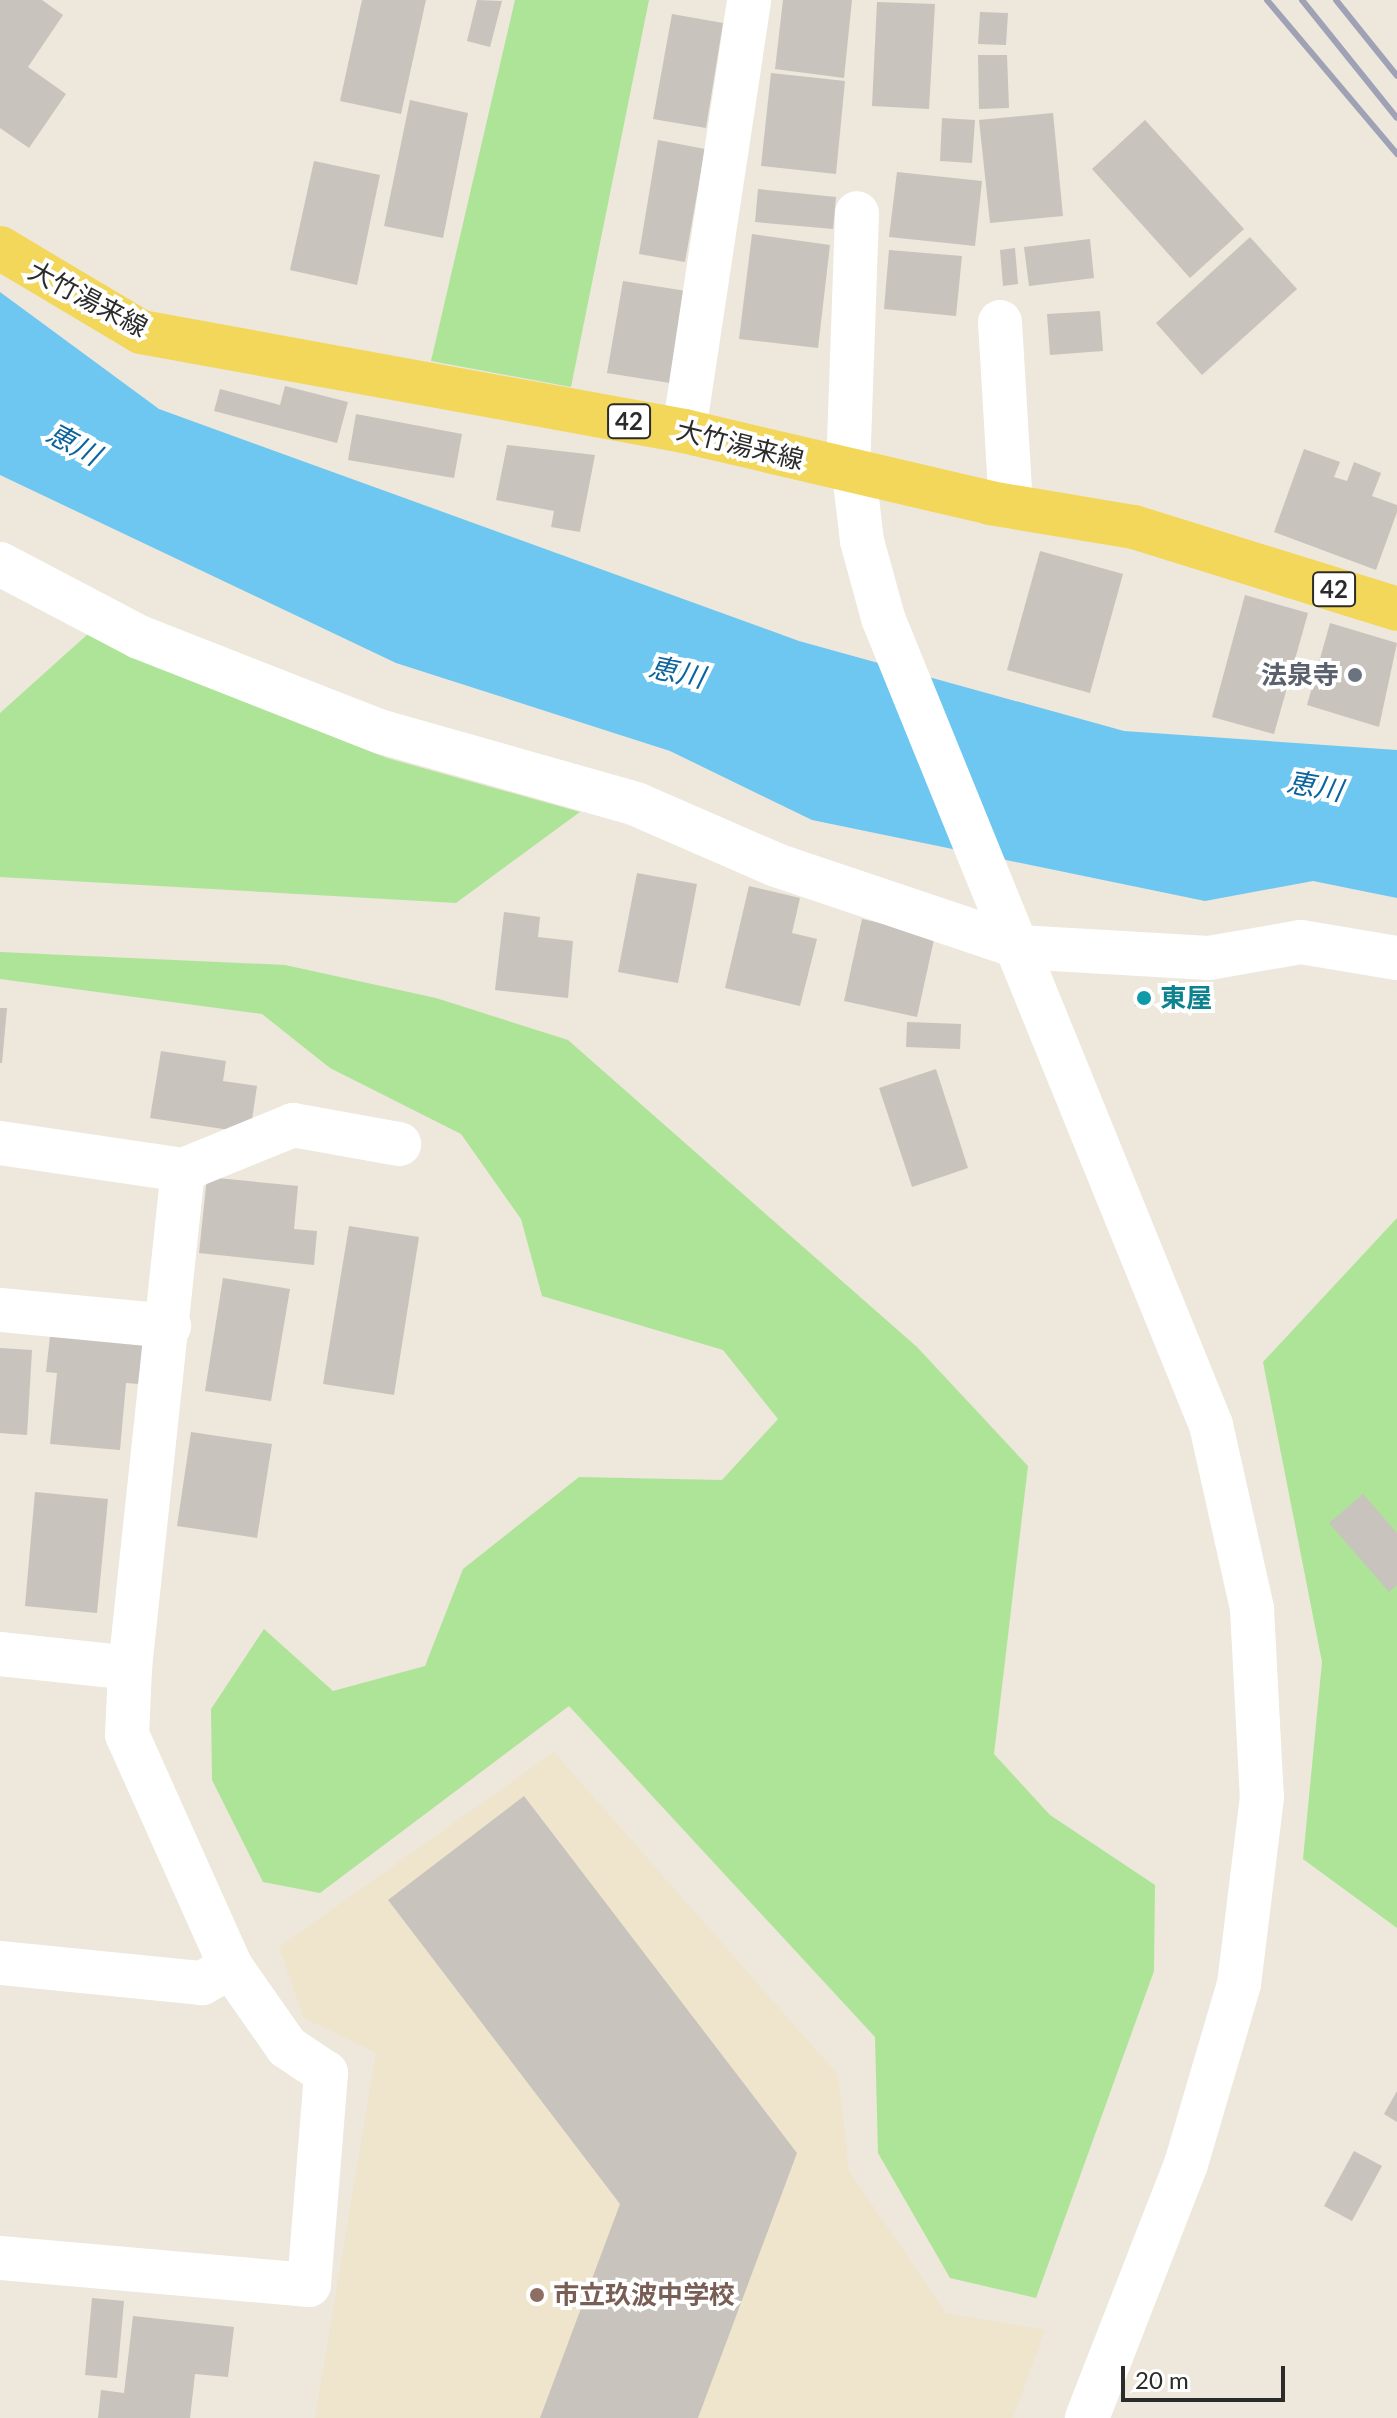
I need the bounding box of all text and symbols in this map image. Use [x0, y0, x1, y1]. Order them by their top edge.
street label: 大竹湯来線 [23, 255, 153, 343]
road number: 42 [607, 401, 651, 441]
street label: 大竹湯来線 [673, 414, 807, 476]
water label: 恵川 [41, 415, 107, 471]
road number: 42 [1312, 569, 1356, 609]
water label: 恵川 [646, 649, 708, 693]
place label: 法泉寺 [1261, 659, 1339, 691]
marker: 法泉寺 [1346, 666, 1364, 684]
water label: 恵川 [1285, 764, 1345, 806]
place label: 東屋 [1160, 982, 1212, 1014]
marker: 東屋 [1135, 989, 1153, 1007]
place label: 市立玖波中学校 [553, 2279, 735, 2311]
marker: 市立玖波中学校 [528, 2286, 546, 2304]
scale bar [1125, 2350, 1289, 2400]
text: 20 m [1135, 2365, 1189, 2394]

